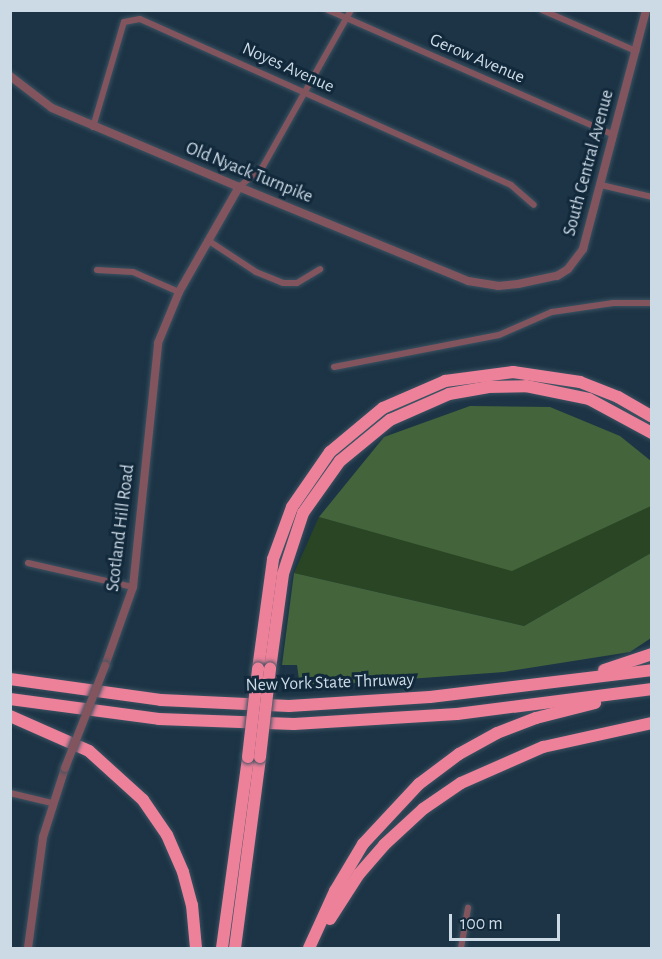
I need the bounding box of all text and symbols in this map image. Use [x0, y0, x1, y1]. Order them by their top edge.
street label: Gerow Avenue [426, 29, 528, 89]
street label: Noyes Avenue [239, 38, 337, 98]
street label: South Central Avenue [559, 88, 619, 238]
street label: Old Nyack Turnpike [182, 138, 316, 208]
street label: Scotland Hill Road [102, 463, 140, 593]
street label: New York State Thruway [245, 669, 415, 697]
scale bar [452, 902, 563, 940]
text: 100 m [460, 915, 503, 933]

